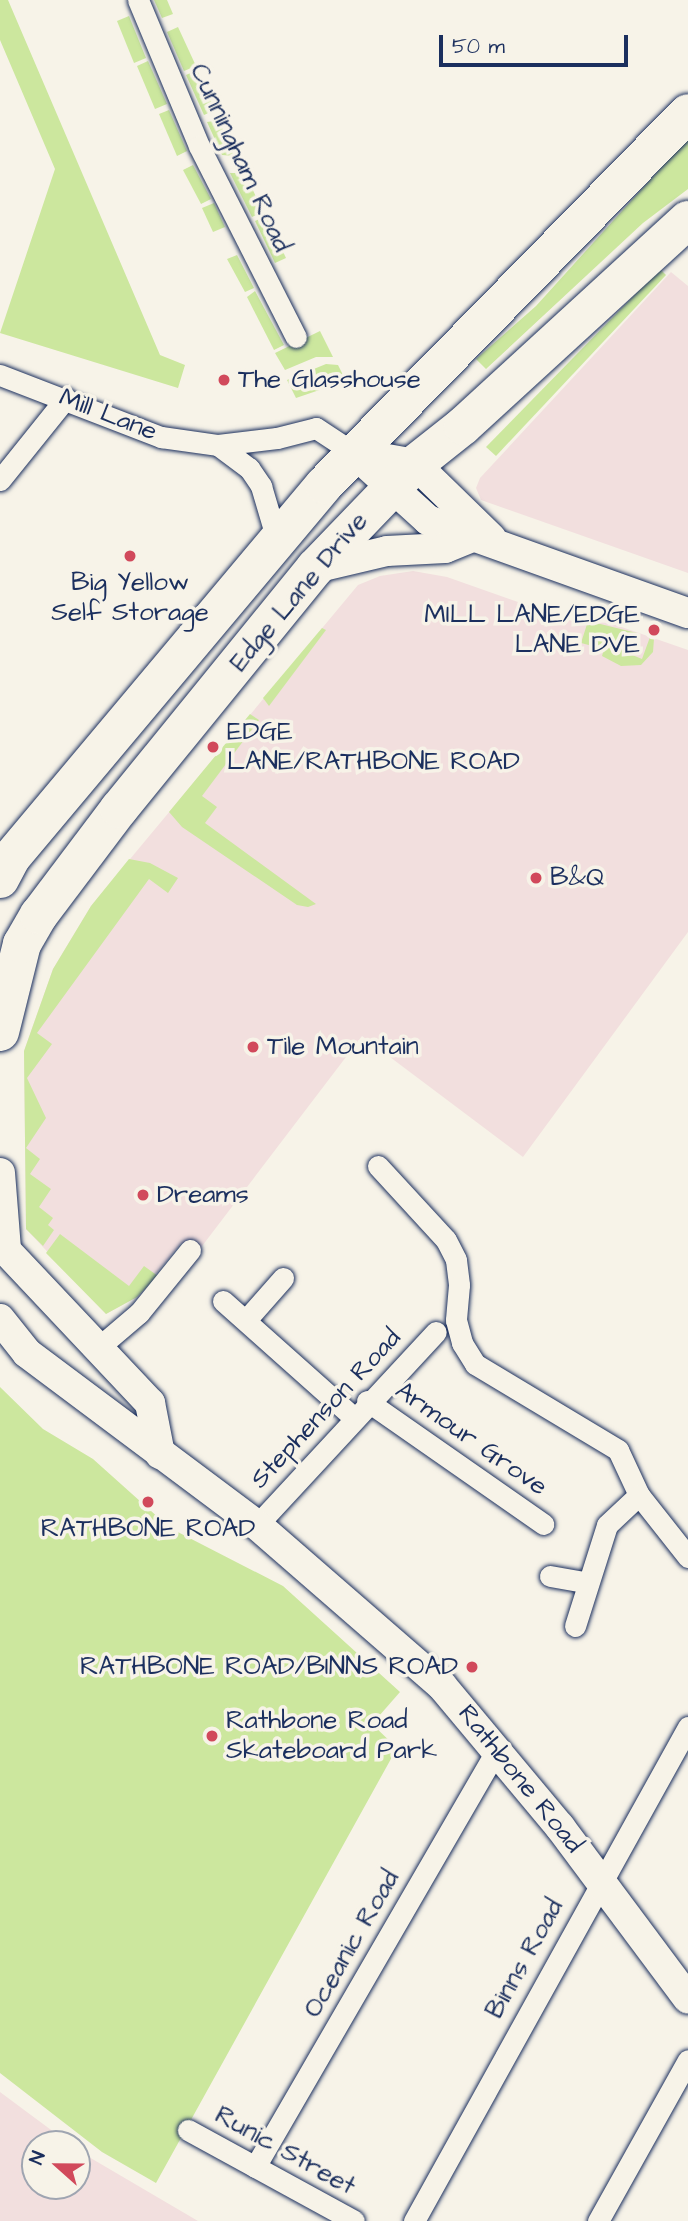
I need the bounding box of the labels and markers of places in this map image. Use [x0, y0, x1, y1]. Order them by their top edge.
place label: The Glasshouse [238, 364, 421, 396]
marker: The Glasshouse [216, 372, 232, 388]
marker: Big Yellow Self Storage [122, 548, 138, 564]
place label: Big Yellow Self Storage [51, 567, 209, 628]
place label: MILL LANE/EDGE LANE DVE [424, 599, 640, 660]
marker: MILL LANE/EDGE LANE DVE [646, 622, 662, 638]
place label: EDGE LANE/RATHBONE ROAD [227, 716, 520, 778]
marker: EDGE LANE/RATHBONE ROAD [205, 739, 221, 755]
place label: B&Q [550, 862, 604, 894]
marker: B&Q [528, 870, 544, 886]
place label: Tile Mountain [267, 1031, 419, 1063]
marker: Tile Mountain [245, 1039, 261, 1055]
place label: Dreams [157, 1179, 249, 1211]
marker: Dreams [135, 1187, 151, 1203]
marker: RATHBONE ROAD [140, 1494, 156, 1510]
place label: RATHBONE ROAD [41, 1513, 255, 1545]
place label: RATHBONE ROAD/BINNS ROAD [80, 1651, 458, 1683]
marker: RATHBONE ROAD/BINNS ROAD [464, 1659, 480, 1675]
place label: Rathbone Road Skateboard Park [226, 1705, 437, 1766]
marker: Rathbone Road Skateboard Park [204, 1728, 220, 1744]

